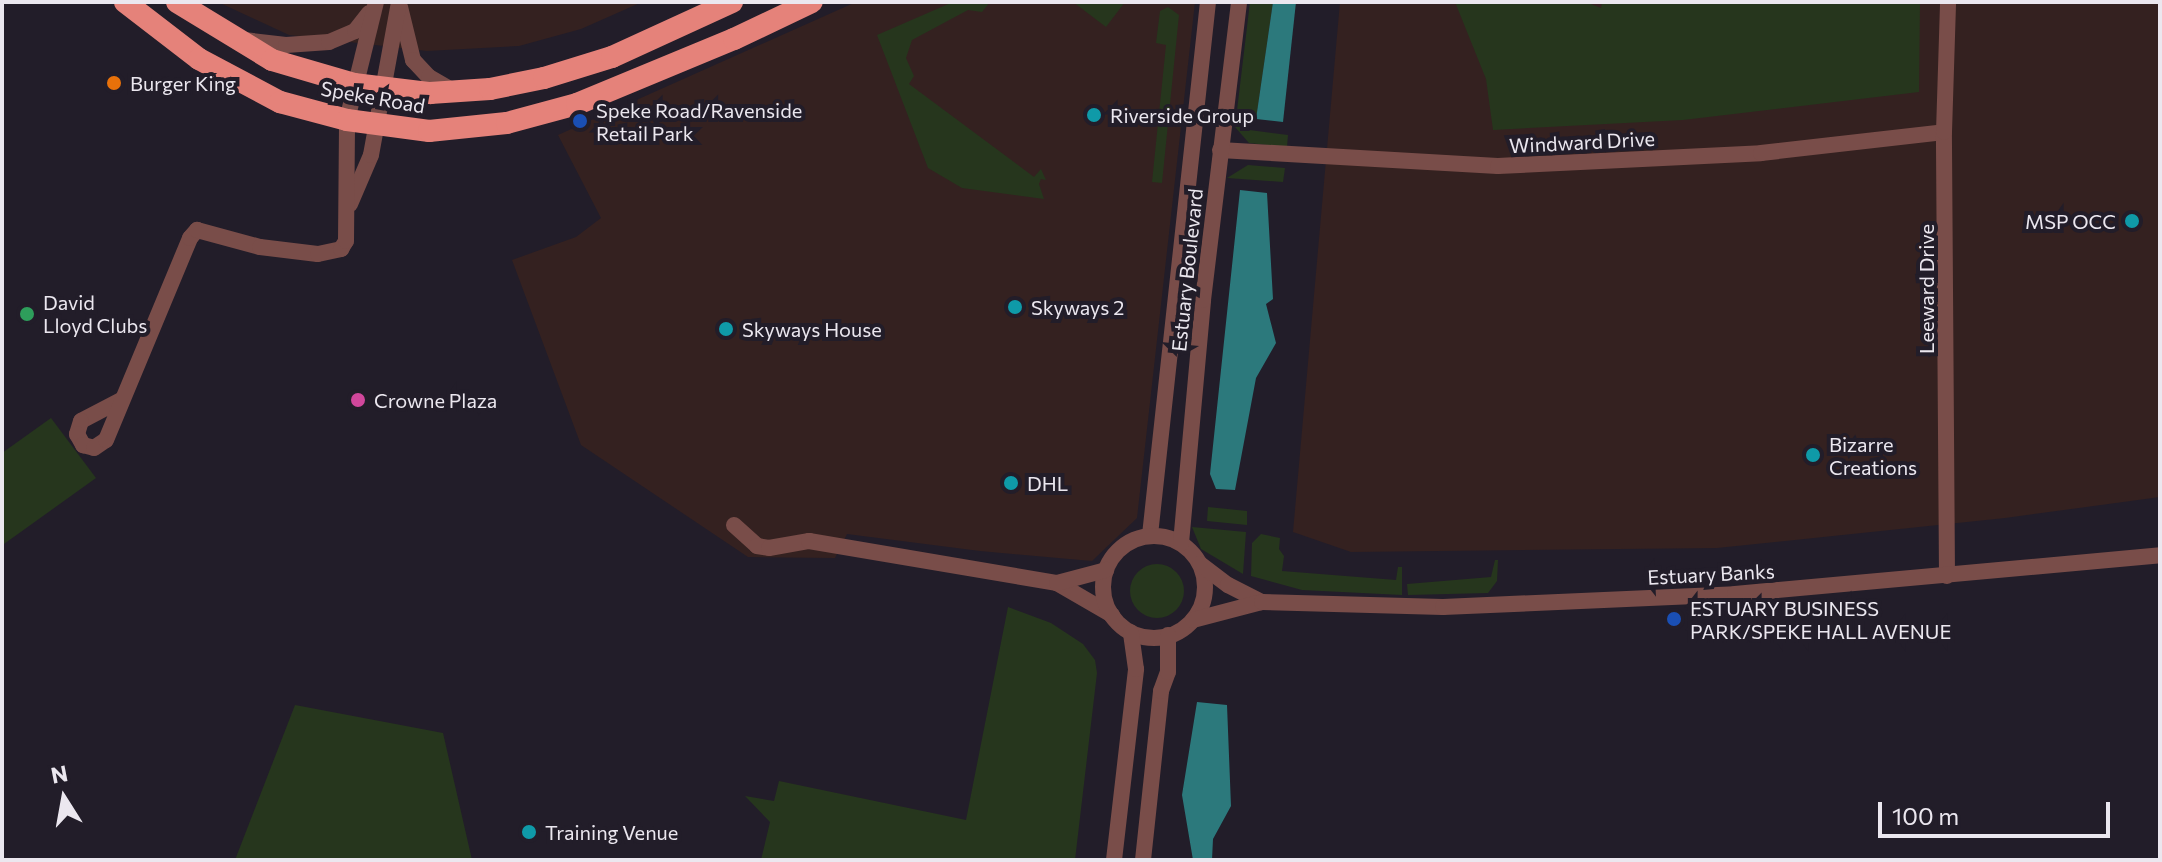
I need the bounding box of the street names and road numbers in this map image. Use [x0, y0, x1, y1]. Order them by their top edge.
street label: Speke Road [319, 76, 427, 118]
street label: Windward Drive [1508, 126, 1656, 158]
street label: Estuary Boulevard [1166, 187, 1208, 353]
street label: Leeward Drive [1914, 224, 1938, 354]
street label: Estuary Banks [1647, 559, 1775, 589]

